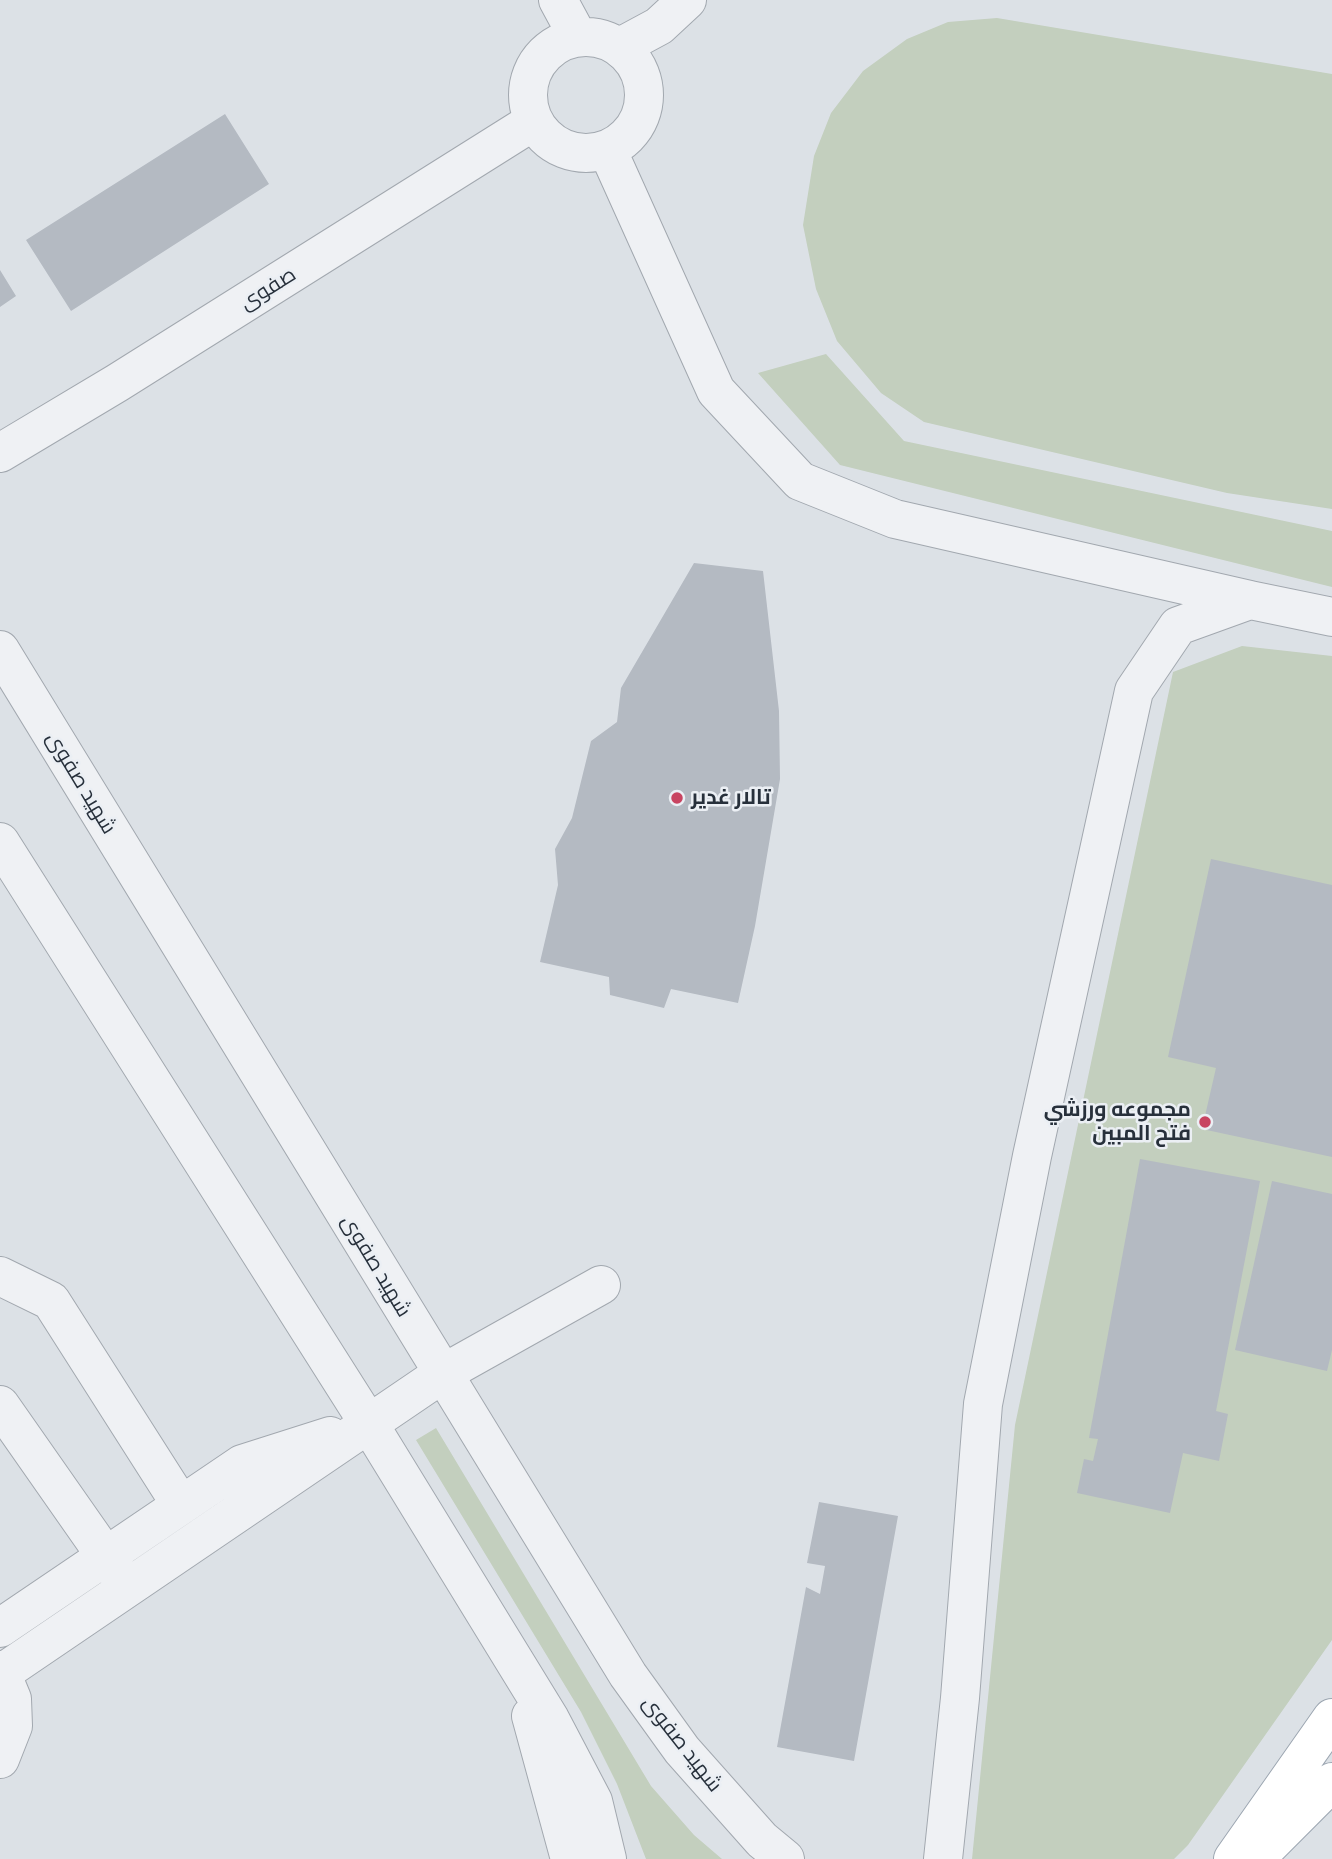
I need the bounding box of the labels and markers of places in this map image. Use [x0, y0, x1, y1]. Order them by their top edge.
place label: تالار غدیر [691, 785, 771, 811]
marker: تالار غدیر [669, 790, 685, 806]
place label: مجموعه ورزشي فتح المبين [1044, 1097, 1191, 1147]
marker: مجموعه ورزشي فتح المبين [1197, 1114, 1213, 1130]

